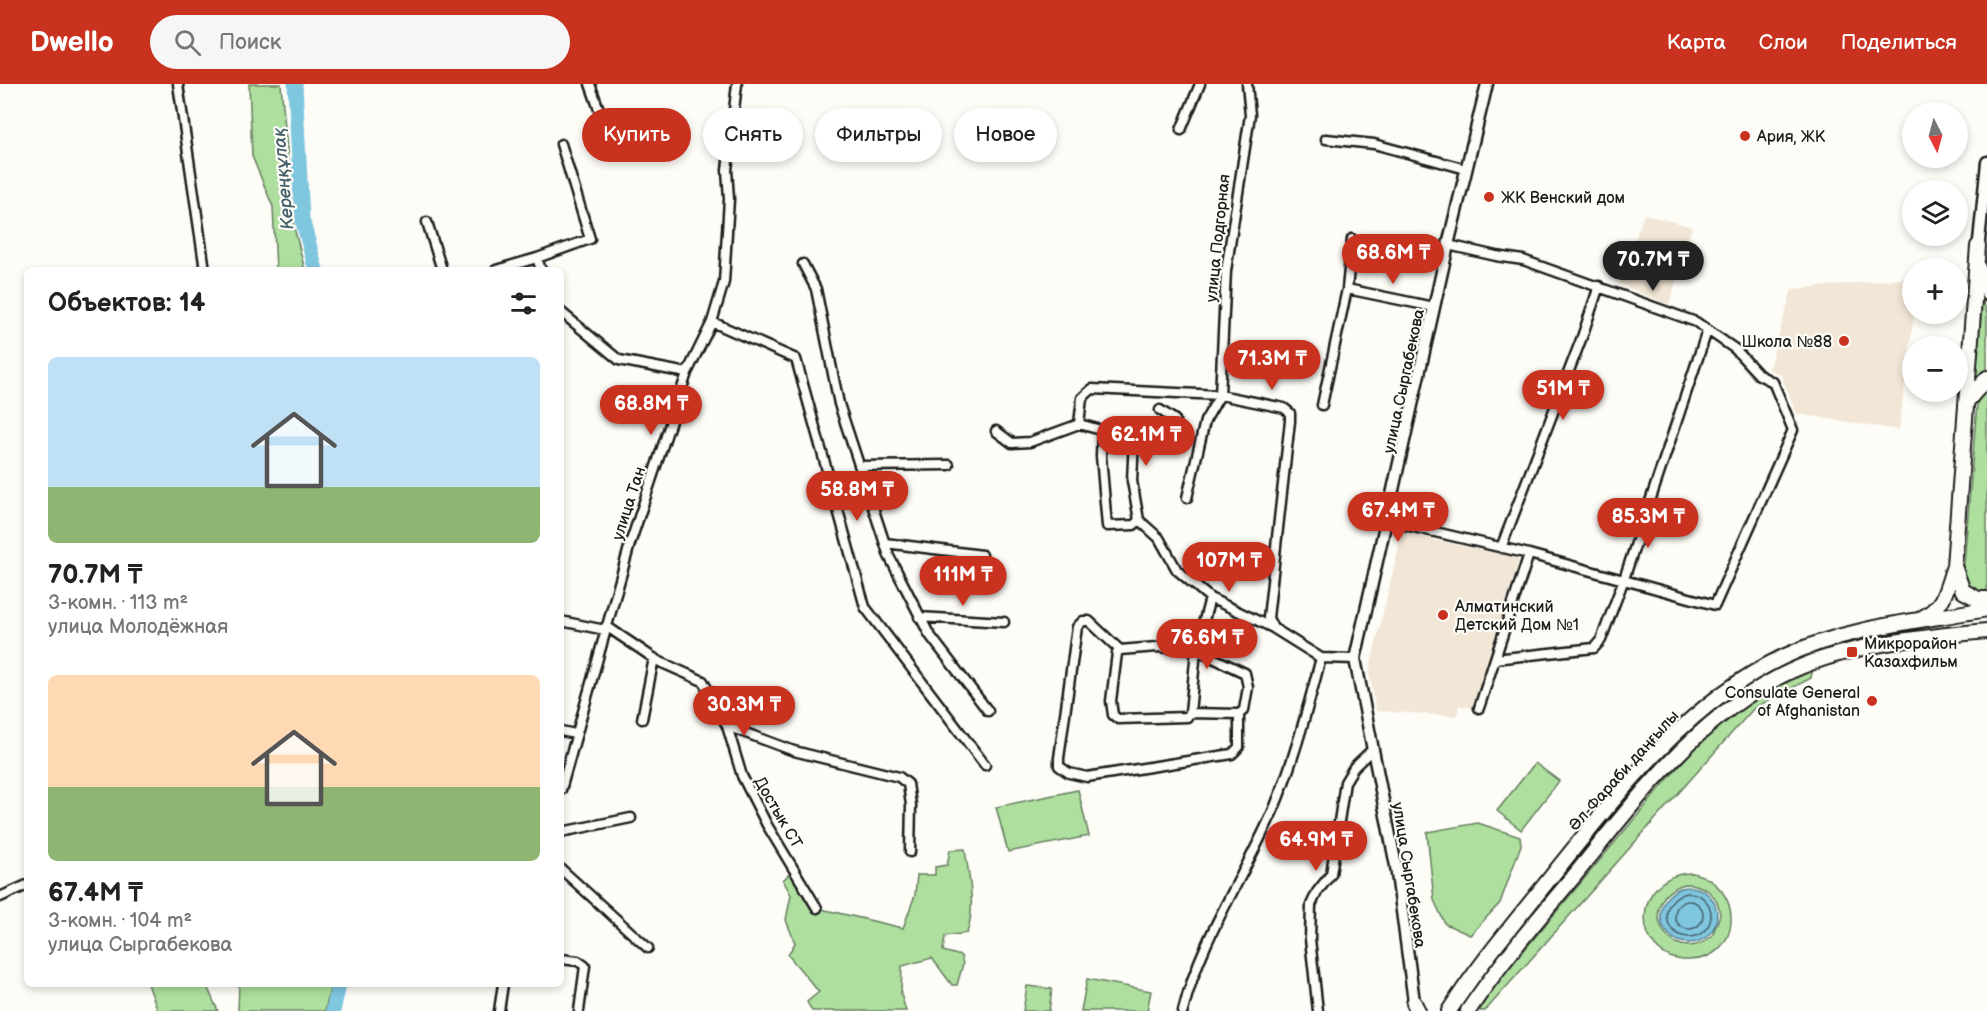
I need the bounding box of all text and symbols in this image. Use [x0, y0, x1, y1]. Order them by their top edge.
search box [150, 15, 570, 69]
text: Dwello [30, 26, 114, 59]
icon: search [171, 26, 204, 59]
text: Поиск [219, 29, 281, 56]
text: Карта [1667, 30, 1726, 55]
text: Слои [1759, 30, 1808, 55]
text: Поделиться [1841, 30, 1957, 55]
north arrow [1902, 102, 1968, 168]
map controls [1902, 102, 1968, 402]
chip: Купить [582, 108, 691, 162]
chip: Снять [703, 108, 803, 162]
chip: Фильтры [815, 108, 942, 162]
chip: Новое [954, 108, 1057, 162]
water label: Кереңқұлақ [269, 126, 298, 231]
place label: Ария, ЖК [1756, 128, 1826, 147]
marker: Ария, ЖК [1738, 129, 1752, 143]
street label: улица Подгорная [1202, 173, 1235, 303]
button: layers [1902, 180, 1968, 246]
place label: ЖК Венский дом [1501, 189, 1625, 208]
marker: ЖК Венский дом [1482, 190, 1496, 204]
pin: 68.6M ₸ [1338, 234, 1448, 285]
text: 68.6M ₸ [1356, 241, 1430, 265]
pin: 70.7M ₸ [1598, 241, 1708, 292]
text: 70.7M ₸ [1617, 248, 1689, 272]
button: + [1902, 258, 1968, 324]
icon: filters [507, 287, 540, 320]
text: Объектов: 14 [48, 288, 205, 319]
street label: улица Сыргабекова [1380, 307, 1429, 455]
place label: Школа №88 [1741, 333, 1832, 352]
marker: Школа №88 [1837, 334, 1851, 348]
button: − [1902, 336, 1968, 402]
pin: 71.3M ₸ [1217, 340, 1327, 391]
text: 71.3M ₸ [1237, 347, 1307, 371]
pin: 51M ₸ [1521, 370, 1605, 421]
text: 51M ₸ [1536, 377, 1590, 401]
pin: 68.8M ₸ [596, 385, 706, 436]
text: 68.8M ₸ [614, 392, 688, 416]
icon: home [240, 396, 348, 504]
pin: 62.1M ₸ [1091, 416, 1201, 467]
text: 62.1M ₸ [1111, 423, 1181, 447]
street label: улица Тан [609, 464, 650, 543]
pin: 58.8M ₸ [802, 471, 912, 522]
text: 58.8M ₸ [820, 478, 894, 502]
pin: 67.4M ₸ [1343, 492, 1453, 543]
pin: 85.3M ₸ [1593, 498, 1703, 549]
text: 67.4M ₸ [1362, 499, 1434, 523]
text: 85.3M ₸ [1611, 505, 1685, 529]
pin: 107M ₸ [1180, 542, 1278, 593]
text: 107M ₸ [1196, 549, 1262, 573]
pin: 111M ₸ [914, 556, 1012, 607]
text: 70.7M ₸ [48, 560, 142, 591]
text: 111M ₸ [934, 563, 992, 587]
text: 3-комн. · 113 m² [48, 591, 188, 615]
place label: Алматинский Детский Дом №1 [1454, 598, 1579, 635]
marker: Алматинский Детский Дом №1 [1436, 608, 1450, 622]
text: улица Молодёжная [48, 615, 228, 639]
pin: 76.6M ₸ [1152, 619, 1262, 670]
text: 76.6M ₸ [1170, 626, 1244, 650]
place label: Микрорайон Казахфильм [1864, 635, 1958, 672]
marker: Микрорайон Казахфильм [1845, 645, 1859, 659]
place label: Consulate General of Afghanistan [1725, 684, 1860, 721]
pin: 30.3M ₸ [689, 686, 799, 737]
text: 30.3M ₸ [707, 693, 781, 717]
marker: Consulate General of Afghanistan [1865, 694, 1879, 708]
street label: Әл-Фараби даңғылы [1565, 707, 1683, 835]
icon: home [240, 714, 348, 822]
street label: Достык СТ [750, 774, 806, 853]
street label: улица Сыргабекова [1388, 801, 1430, 950]
pin: 64.9M ₸ [1261, 821, 1371, 872]
text: 64.9M ₸ [1279, 828, 1353, 852]
text: 67.4M ₸ [48, 878, 143, 909]
text: 3-комн. · 104 m² [48, 909, 192, 933]
text: улица Сыргабекова [48, 933, 232, 957]

